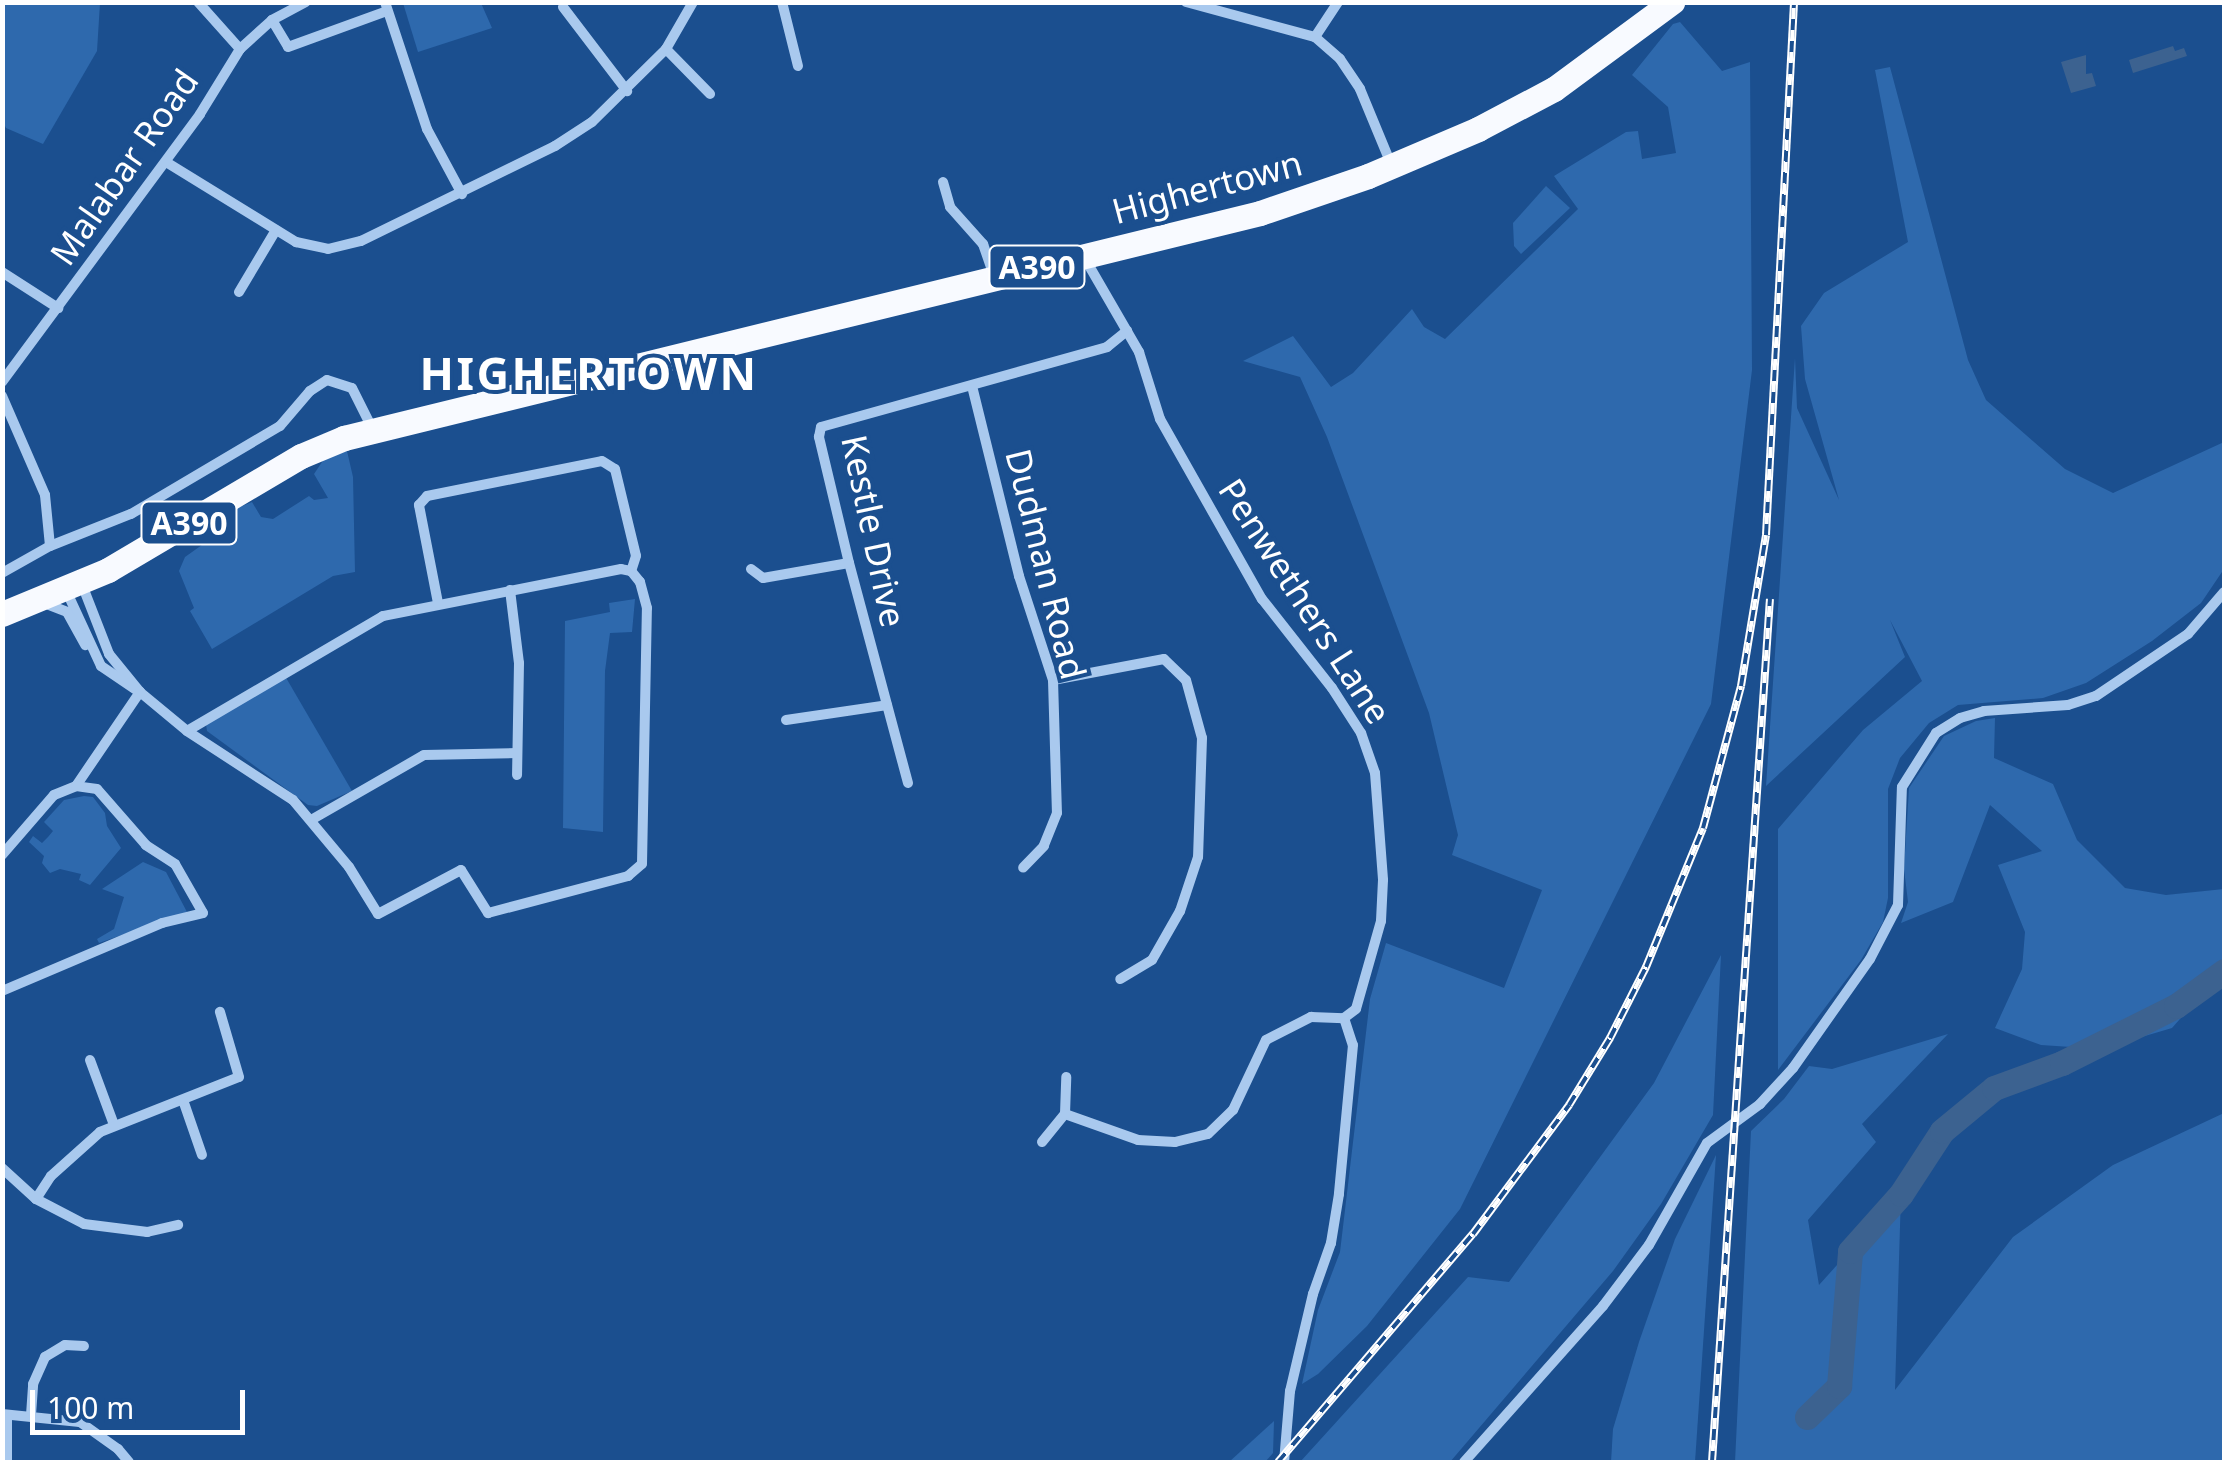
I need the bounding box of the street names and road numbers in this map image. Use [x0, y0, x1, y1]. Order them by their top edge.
street label: Malabar Road [41, 61, 207, 273]
street label: Highertown [1108, 142, 1306, 232]
road number: A390 [987, 240, 1087, 294]
street label: Kestle Drive [833, 431, 915, 631]
street label: Dudman Road [997, 444, 1095, 684]
street label: Penwethers Lane [1210, 471, 1400, 731]
road number: A390 [139, 496, 239, 550]

